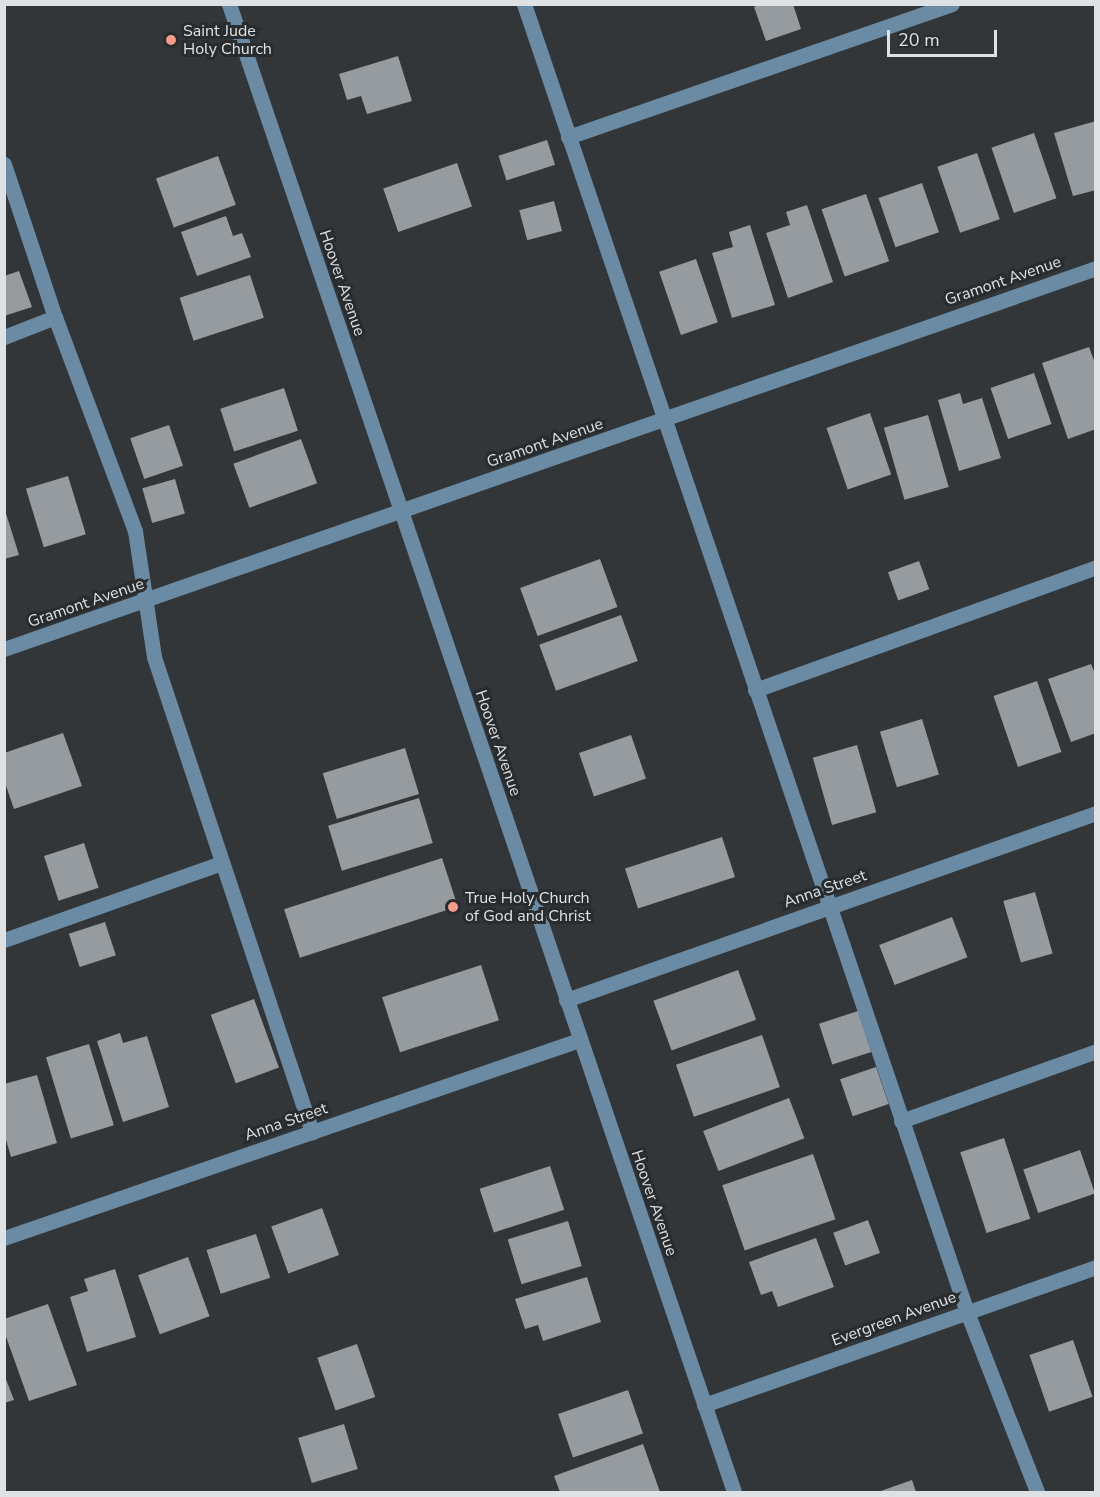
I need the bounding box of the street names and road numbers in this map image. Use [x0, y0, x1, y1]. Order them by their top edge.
street label: Hoover Avenue [315, 228, 369, 338]
street label: Gramont Avenue [942, 252, 1064, 310]
street label: Gramont Avenue [484, 414, 606, 472]
street label: Gramont Avenue [25, 574, 147, 632]
street label: Hoover Avenue [471, 688, 525, 798]
street label: Anna Street [781, 866, 869, 912]
street label: Anna Street [242, 1099, 330, 1145]
street label: Hoover Avenue [627, 1148, 681, 1258]
street label: Evergreen Avenue [829, 1288, 959, 1350]

